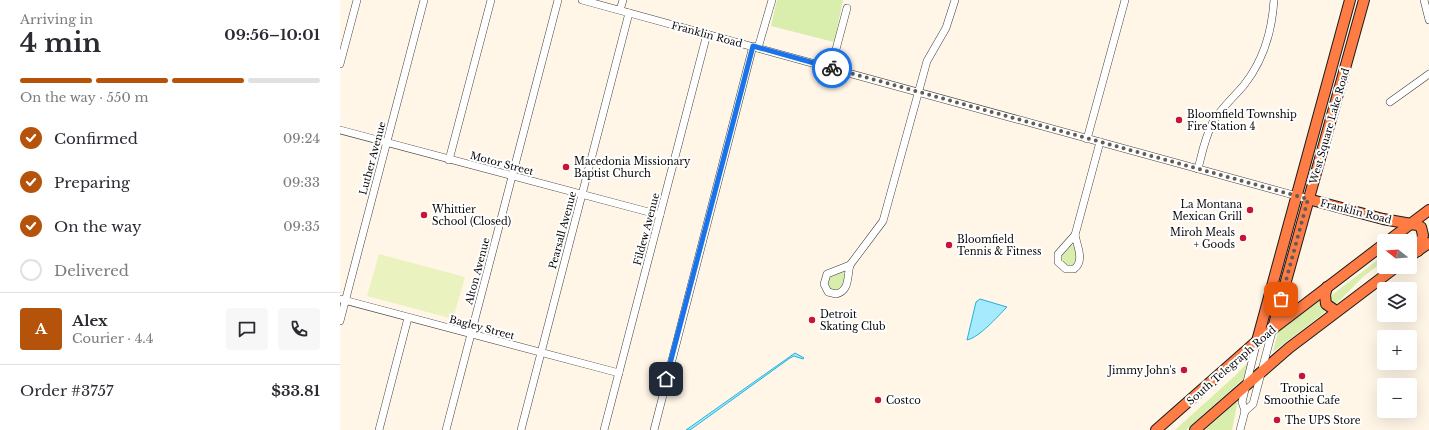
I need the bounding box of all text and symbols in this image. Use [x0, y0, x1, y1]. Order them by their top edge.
text: Arriving in [20, 11, 93, 28]
street label: Franklin Road [670, 19, 744, 50]
text: 09:56–10:01 [224, 25, 320, 44]
text: 4 min [20, 27, 101, 59]
courier [812, 48, 852, 88]
icon: bike [821, 57, 843, 79]
street label: West Square Lake Road [1306, 66, 1352, 187]
text: On the way · 550 m [20, 89, 148, 106]
place label: Bloomfield Township Fire Station 4 [1187, 108, 1297, 133]
marker: Bloomfield Township Fire Station 4 [1174, 115, 1184, 125]
street label: Luther Avenue [356, 120, 389, 196]
icon: check [20, 127, 42, 149]
text: Confirmed [54, 129, 138, 148]
text: 09:24 [283, 130, 320, 147]
street label: Motor Street [469, 149, 535, 178]
place label: Macedonia Missionary Baptist Church [574, 155, 691, 180]
marker: Macedonia Missionary Baptist Church [561, 162, 571, 172]
icon: check [20, 171, 42, 193]
text: Preparing [54, 173, 130, 192]
text: 09:33 [283, 174, 320, 191]
street label: Pearsall Avenue [546, 190, 579, 270]
street label: Fildew Avenue [631, 191, 662, 267]
street label: Franklin Road [1319, 196, 1393, 227]
place label: La Montana Mexican Grill [1172, 198, 1242, 223]
place label: Whittier School (Closed) [431, 203, 511, 228]
marker: La Montana Mexican Grill [1245, 205, 1255, 215]
marker: Whittier School (Closed) [419, 210, 429, 220]
icon: check [20, 215, 42, 237]
text: On the way [54, 217, 142, 236]
text: 09:35 [283, 218, 320, 235]
place label: Miroh Meals + Goods [1170, 226, 1235, 251]
place label: Bloomfield Tennis & Fitness [957, 233, 1042, 258]
marker: Miroh Meals + Goods [1238, 233, 1248, 243]
north arrow [1377, 234, 1417, 274]
map controls [1377, 234, 1417, 418]
street label: Alton Avenue [462, 236, 493, 307]
marker: Bloomfield Tennis & Fitness [944, 240, 954, 250]
text: Delivered [54, 261, 129, 280]
pin [1264, 282, 1298, 316]
button: layers [1377, 282, 1417, 322]
icon: bag [1270, 288, 1292, 310]
button: chat [226, 308, 268, 350]
button: phone [278, 308, 320, 350]
place label: Detroit Skating Club [820, 308, 886, 333]
text: Alex [72, 311, 108, 330]
street label: Bagley Street [448, 313, 516, 343]
marker: Detroit Skating Club [807, 315, 817, 325]
text: A [35, 319, 47, 338]
street label: South Telegraph Road [1184, 323, 1279, 408]
text: Courier · 4.4 [72, 330, 153, 347]
button: + [1377, 330, 1417, 370]
pin [649, 362, 683, 396]
place label: Jimmy John's [1106, 364, 1176, 377]
marker: Jimmy John's [1179, 365, 1189, 375]
icon: home [655, 368, 677, 390]
marker: Tropical Smoothie Cafe [1297, 371, 1307, 381]
button: − [1377, 378, 1417, 418]
text: Order #3757 [20, 381, 114, 400]
text: $33.81 [271, 381, 320, 400]
place label: Tropical Smoothie Cafe [1264, 382, 1340, 407]
place label: Costco [886, 394, 921, 407]
marker: Costco [873, 395, 883, 405]
place label: The UPS Store [1285, 414, 1361, 427]
marker: The UPS Store [1272, 415, 1282, 425]

